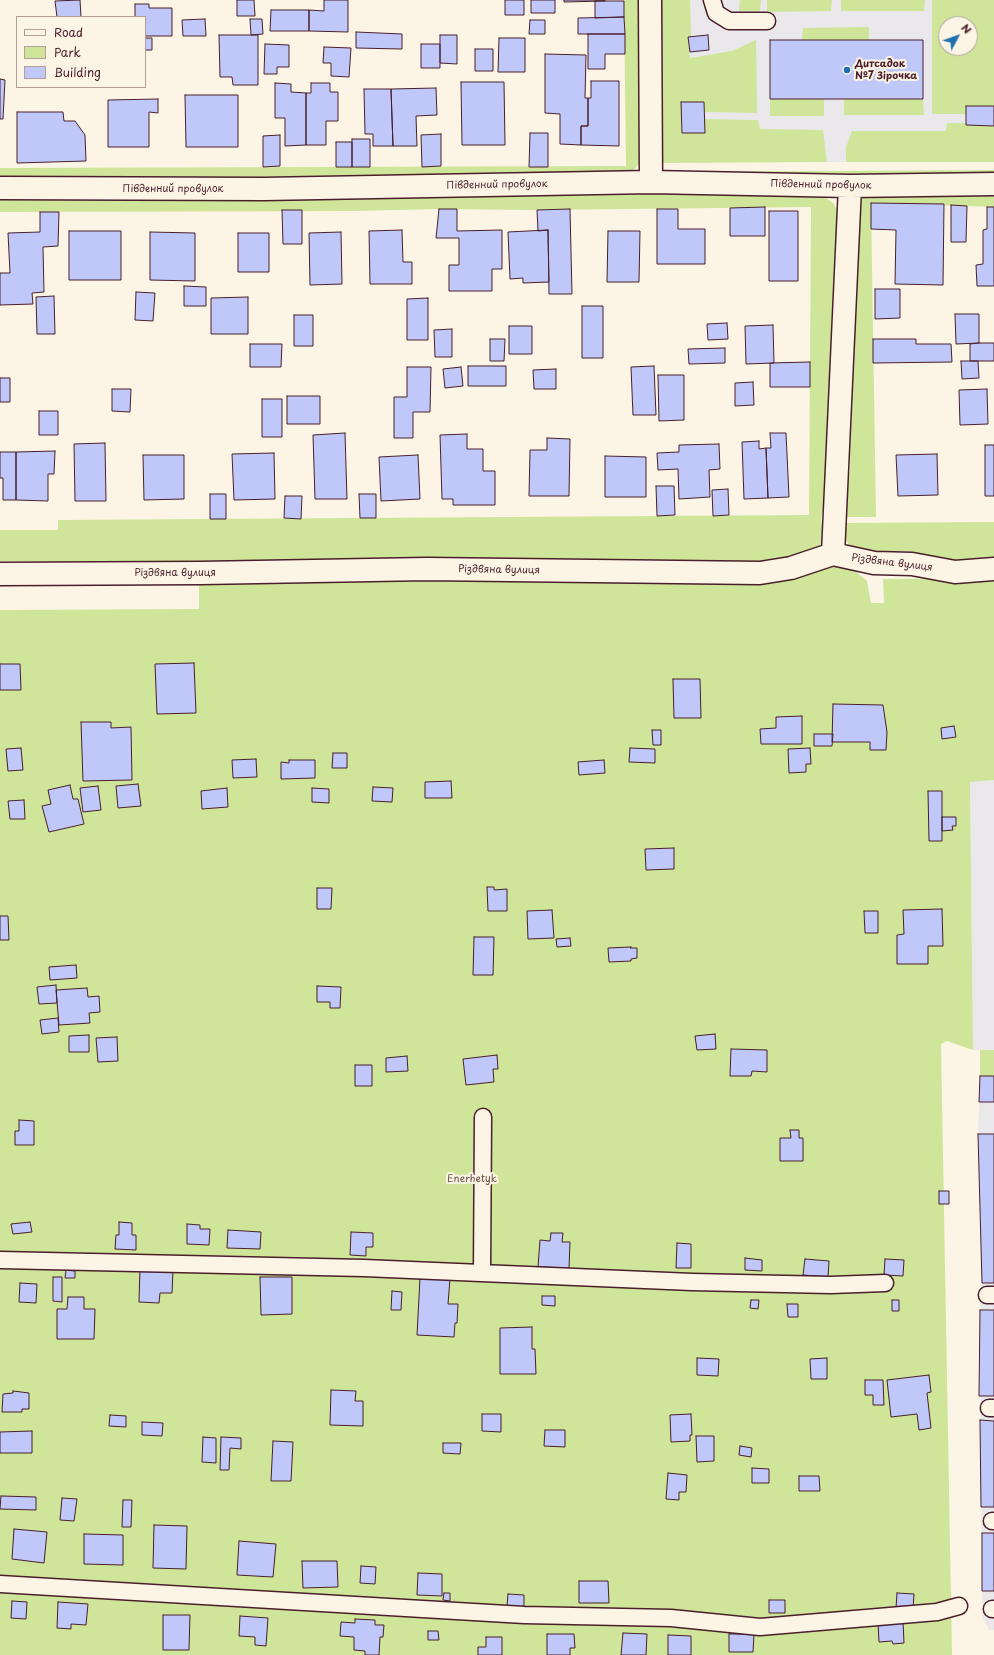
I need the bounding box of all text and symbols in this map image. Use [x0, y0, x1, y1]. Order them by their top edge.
legend [16, 16, 146, 88]
north arrow [938, 16, 978, 56]
text: N [957, 20, 976, 37]
text: Road [54, 23, 83, 41]
text: Park [54, 43, 81, 61]
place label: Дитсадок №7 Зірочка [855, 58, 917, 82]
text: Building [54, 63, 101, 81]
marker: Дитсадок №7 Зірочка [842, 65, 852, 75]
street label: Південний провулок [446, 178, 548, 192]
street label: Південний провулок [770, 178, 872, 192]
street label: Південний провулок [122, 183, 224, 195]
street label: Різдвяна вулиця [851, 552, 933, 574]
street label: Різдвяна вулиця [458, 563, 540, 577]
street label: Різдвяна вулиця [134, 567, 216, 579]
park label: Enerhetyk [447, 1173, 497, 1185]

